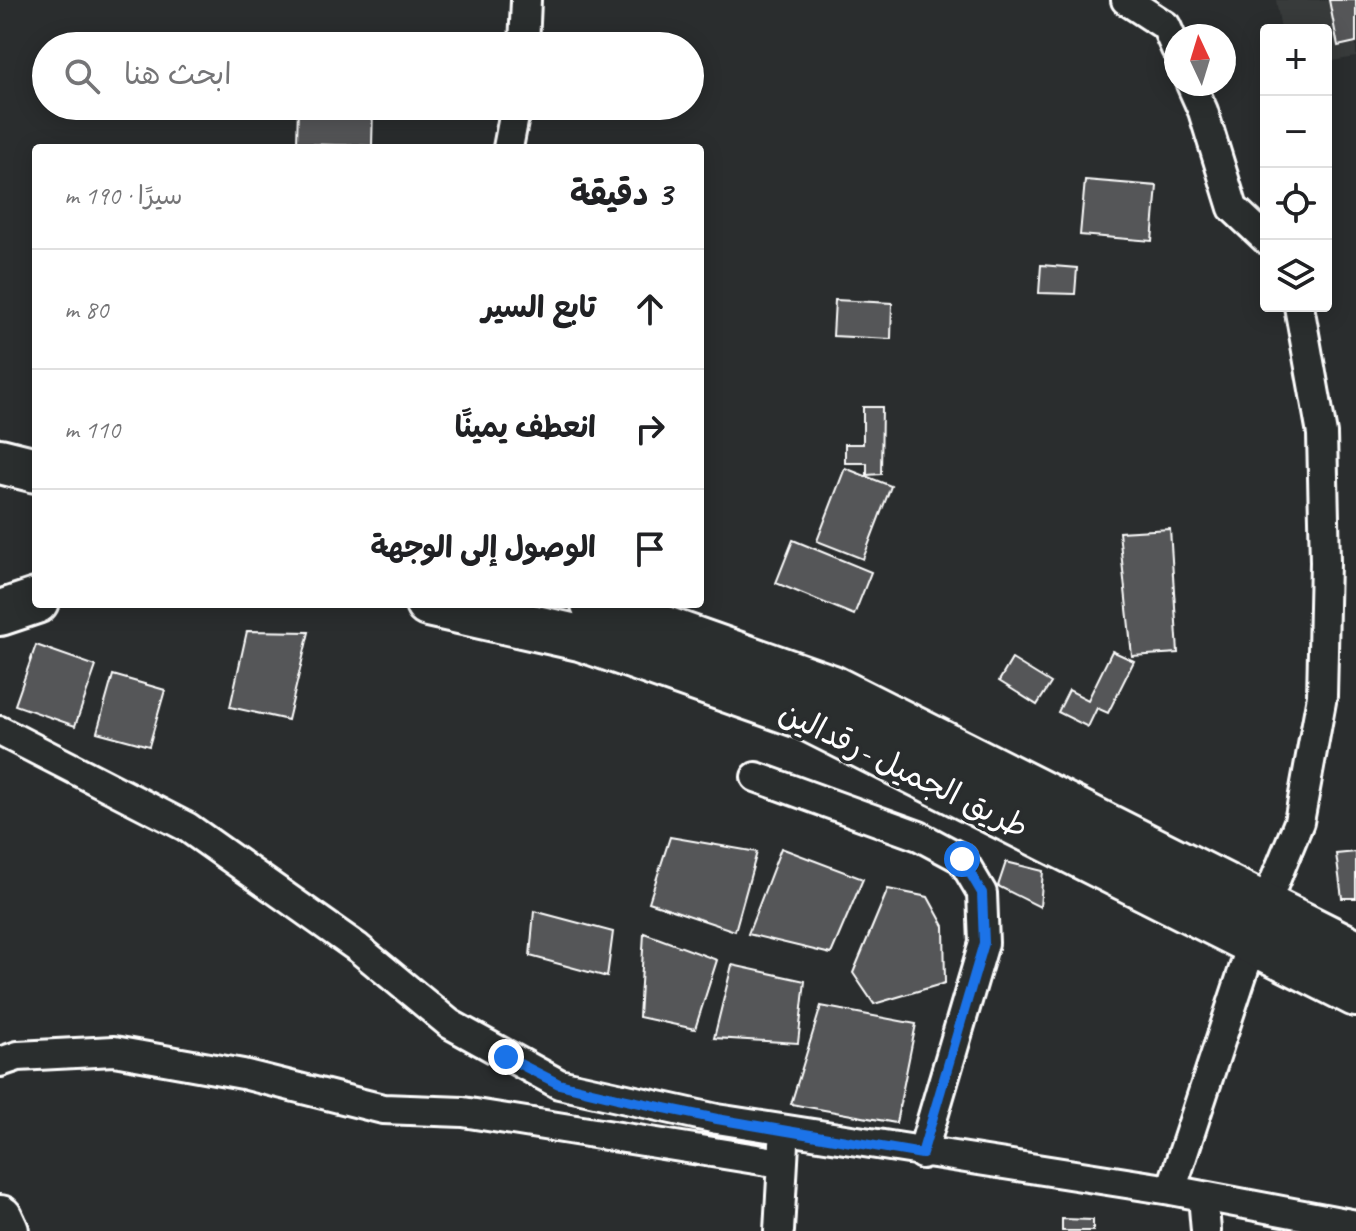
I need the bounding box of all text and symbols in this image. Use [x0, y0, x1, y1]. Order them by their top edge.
north arrow [1164, 24, 1236, 96]
map controls [1260, 24, 1332, 312]
button: + [1260, 24, 1332, 96]
search box [32, 32, 704, 120]
icon: search [60, 54, 104, 98]
text: ابحث هنا [124, 55, 232, 93]
button: − [1260, 96, 1332, 168]
button: locate [1260, 168, 1332, 240]
text: 3 دقيقة [570, 172, 672, 215]
text: سيرًا · 190 m [64, 179, 183, 212]
button: layers [1260, 240, 1332, 312]
icon: ahead [628, 287, 672, 331]
text: تابع السير [482, 288, 596, 326]
text: 80 m [64, 293, 108, 326]
icon: right [628, 407, 672, 451]
text: انعطف يمينًا [455, 408, 596, 446]
text: 110 m [64, 413, 120, 446]
icon: arrive [628, 527, 672, 571]
text: الوصول إلى الوجهة [371, 528, 596, 566]
street label: طريق الجميل -رقدالين [772, 691, 1035, 848]
route start [944, 841, 980, 877]
route end [488, 1039, 524, 1075]

